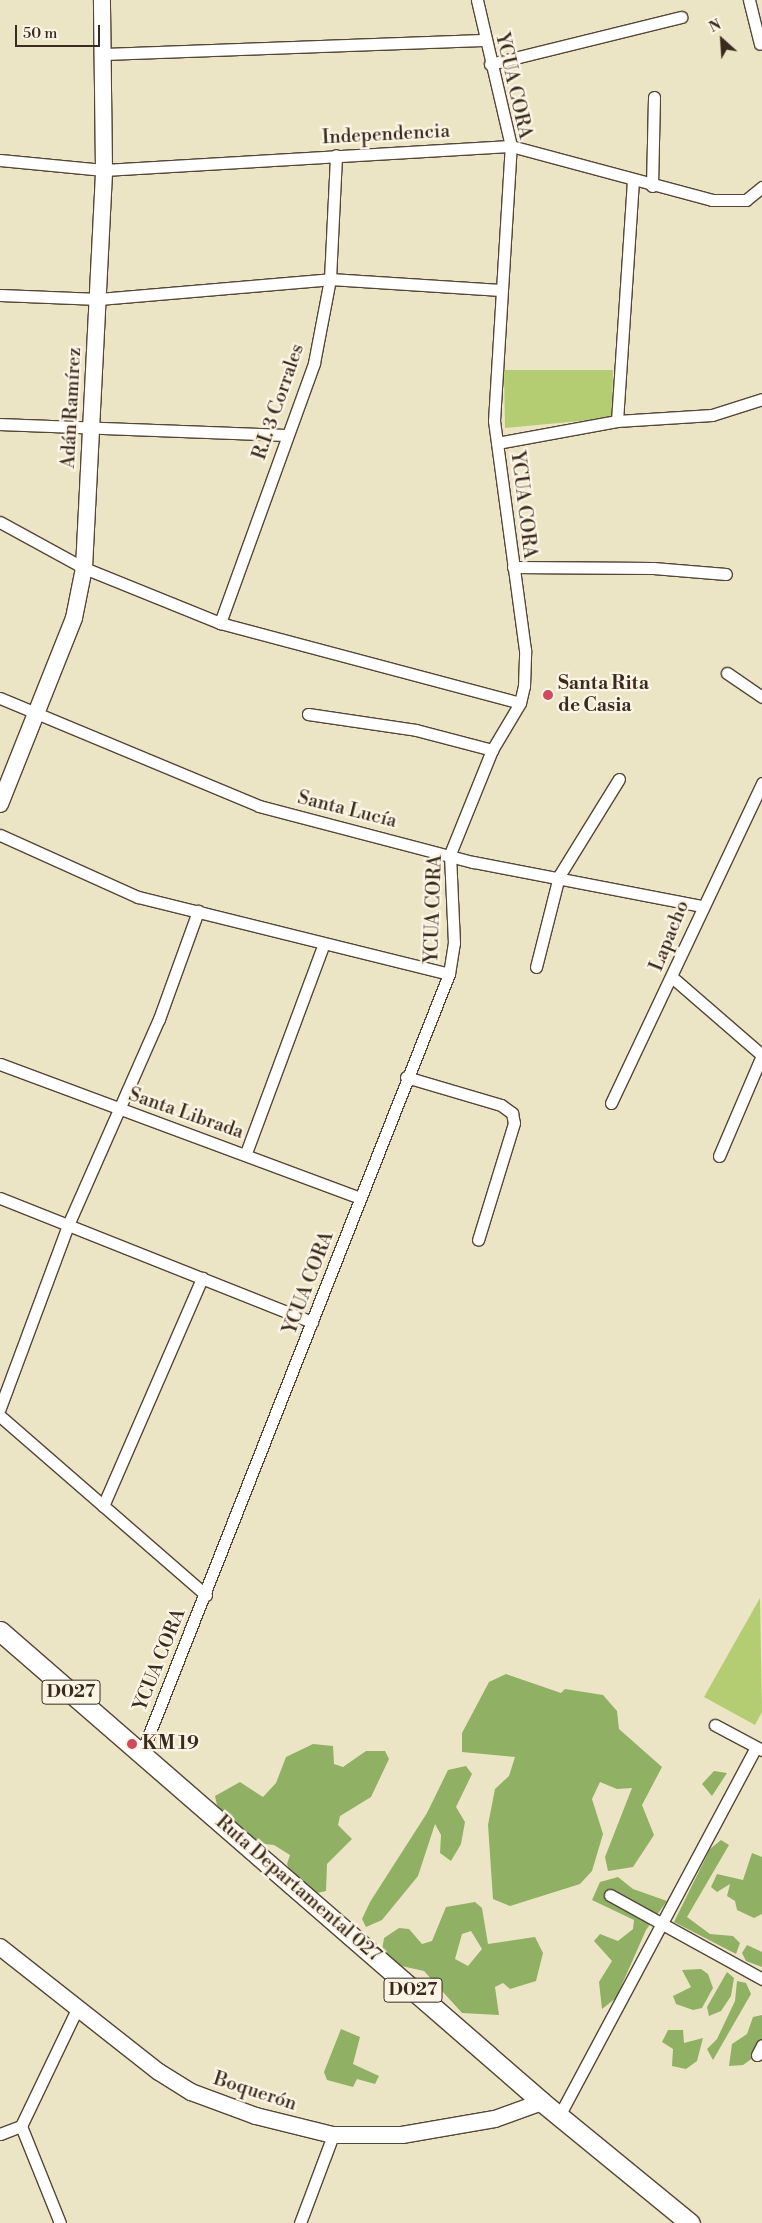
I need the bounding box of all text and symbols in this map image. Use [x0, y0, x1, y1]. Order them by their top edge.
scale bar [18, 15, 102, 47]
north arrow [697, 15, 747, 65]
text: N [706, 16, 724, 37]
text: 50 m [23, 24, 57, 43]
street label: YCUA CORA [490, 31, 536, 141]
street label: Independencia [321, 120, 451, 150]
street label: R.I. 3 Corrales [249, 341, 309, 463]
street label: Adán Ramírez [57, 347, 87, 469]
street label: YCUA CORA [505, 450, 541, 560]
place label: Santa Rita de Casia [558, 673, 649, 717]
marker: Santa Rita de Casia [542, 689, 554, 701]
street label: Santa Lucía [295, 787, 399, 833]
street label: YCUA CORA [421, 854, 447, 964]
street label: Lapacho [646, 897, 694, 975]
street label: Santa Librada [125, 1084, 247, 1144]
street label: YCUA CORA [279, 1228, 339, 1338]
street label: YCUA CORA [129, 1606, 191, 1714]
road number: D027 [41, 1676, 101, 1708]
place label: KM 19 [142, 1733, 199, 1755]
marker: KM 19 [126, 1738, 138, 1750]
street label: Ruta Departamental 027 [211, 1811, 385, 1967]
road number: D027 [383, 1974, 443, 2006]
street label: Boquerón [210, 2068, 300, 2116]

